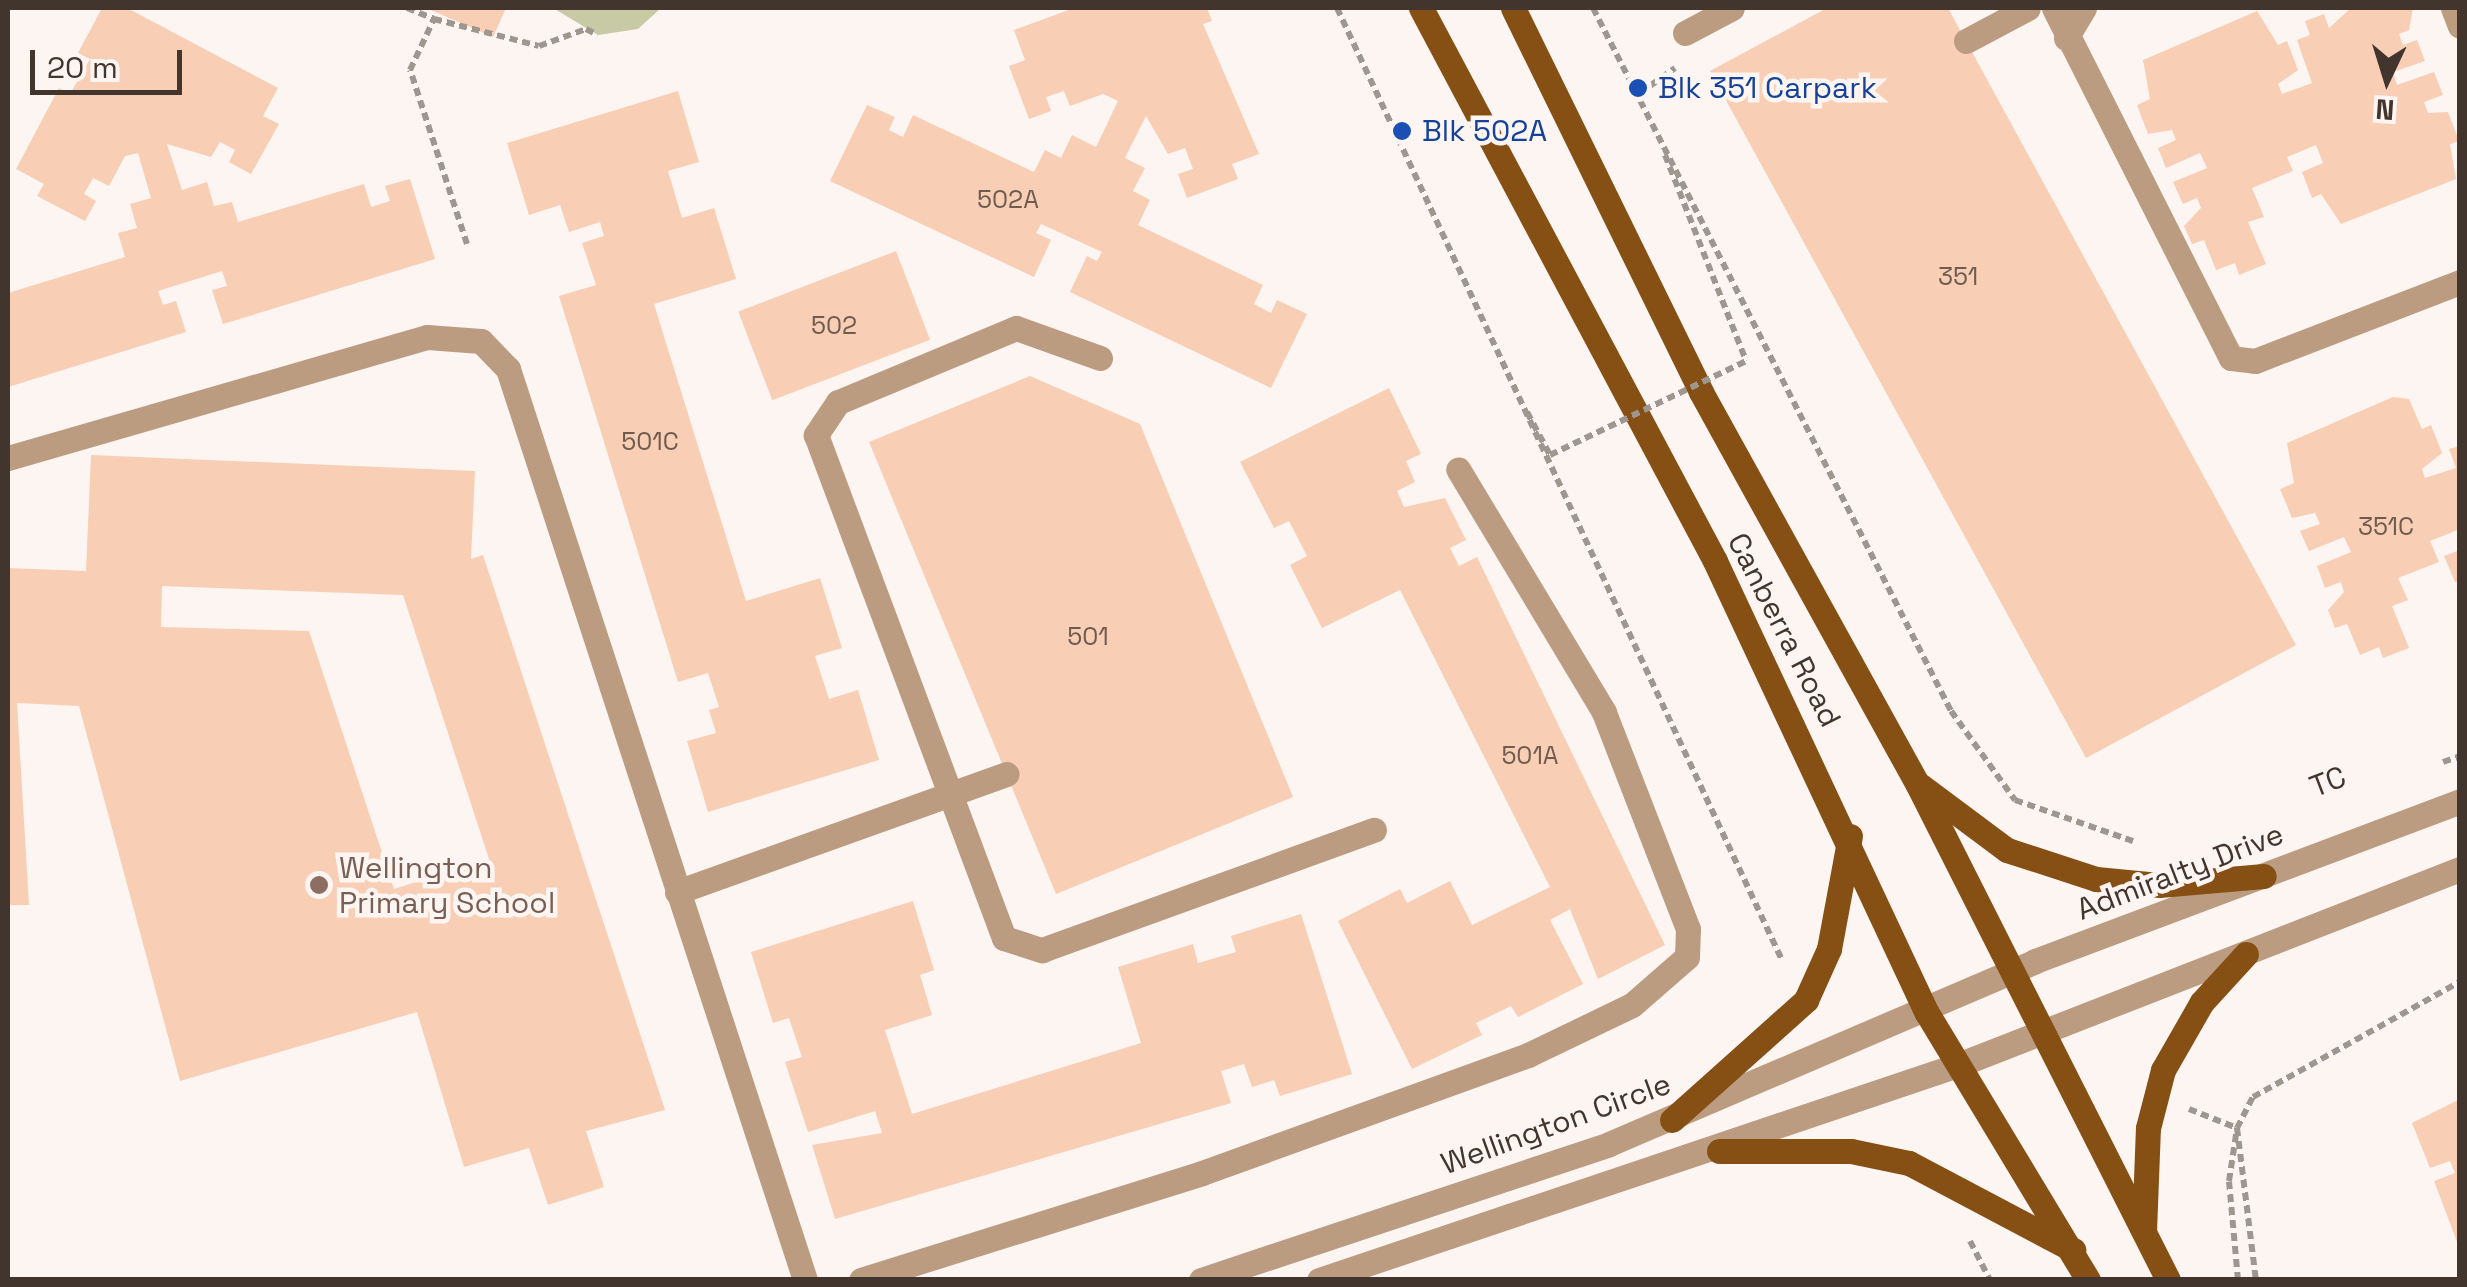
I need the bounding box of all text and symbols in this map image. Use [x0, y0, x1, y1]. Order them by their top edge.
scale bar [35, 30, 188, 92]
north arrow [2337, 30, 2437, 130]
text: 20 m [47, 48, 118, 87]
place label: Blk 351 Carpark [1658, 70, 1877, 106]
marker: Blk 351 Carpark [1627, 77, 1649, 99]
text: N [2374, 91, 2396, 129]
place label: Blk 502A [1422, 113, 1547, 149]
marker: Blk 502A [1391, 120, 1413, 142]
house number: 502A [977, 184, 1039, 214]
house number: 351 [1938, 261, 1978, 291]
house number: 502 [811, 310, 857, 340]
house number: 501C [621, 426, 679, 456]
house number: 351C [2358, 511, 2414, 541]
street label: Canberra Road [1720, 527, 1848, 733]
house number: 501 [1067, 621, 1109, 651]
house number: 501A [1501, 740, 1559, 770]
street label: TC [2305, 759, 2351, 805]
street label: Admiralty Drive [2072, 816, 2288, 928]
place label: Wellington Primary School [339, 850, 555, 920]
marker: Wellington Primary School [308, 874, 330, 896]
street label: Wellington Circle [1436, 1066, 1676, 1182]

